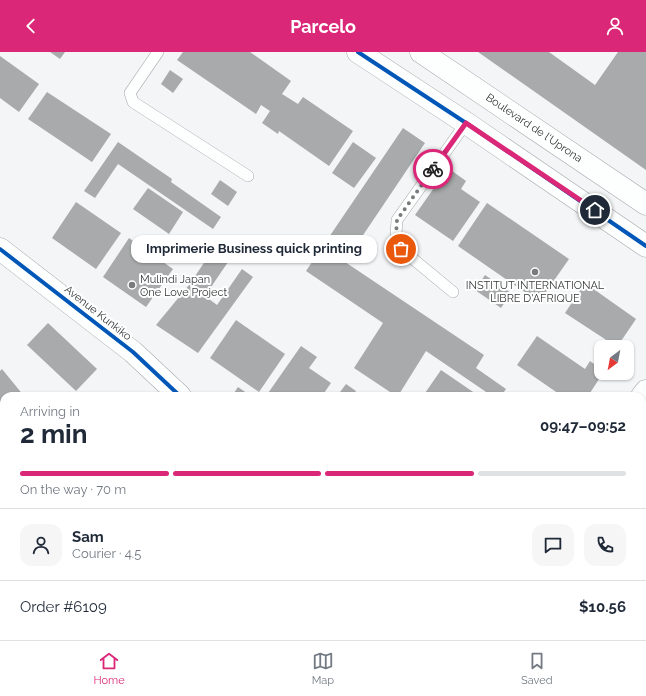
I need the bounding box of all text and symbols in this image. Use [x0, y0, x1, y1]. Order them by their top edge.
icon: back [20, 15, 42, 37]
icon: person [604, 15, 626, 37]
text: Parcelo [290, 16, 356, 37]
street label: Boulevard de l'Uprona [483, 91, 585, 165]
courier [413, 149, 453, 189]
icon: bike [422, 158, 444, 180]
pin [578, 193, 612, 227]
icon: home [584, 199, 606, 221]
pin [384, 232, 418, 266]
callout: Imprimerie Business quick printing [131, 235, 377, 263]
icon: bag [390, 238, 412, 260]
text: Imprimerie Business quick printing [146, 241, 362, 256]
marker: INSTITUT INTERNATIONAL LIBRE D'AFRIQUE [530, 267, 540, 277]
place label: Mulindi Japan One Love Project [140, 273, 227, 299]
place label: INSTITUT INTERNATIONAL LIBRE D'AFRIQUE [466, 279, 605, 305]
marker: Mulindi Japan One Love Project [127, 280, 137, 290]
street label: Avenue Kunkiko [62, 283, 134, 343]
north arrow [594, 340, 634, 380]
map controls [594, 340, 634, 380]
text: Arriving in [20, 404, 80, 419]
text: 09:47–09:52 [540, 417, 626, 435]
text: 2 min [20, 419, 87, 449]
text: On the way · 70 m [20, 482, 126, 497]
button: person [20, 524, 62, 566]
button: chat [532, 524, 574, 566]
button: phone [584, 524, 626, 566]
text: Sam [72, 528, 104, 546]
text: Courier · 4.5 [72, 546, 141, 561]
text: Order #6109 [20, 598, 107, 616]
text: $10.56 [579, 598, 626, 616]
tab: Home [94, 650, 125, 687]
tab: Map [312, 650, 334, 687]
tab: Saved [521, 650, 552, 687]

